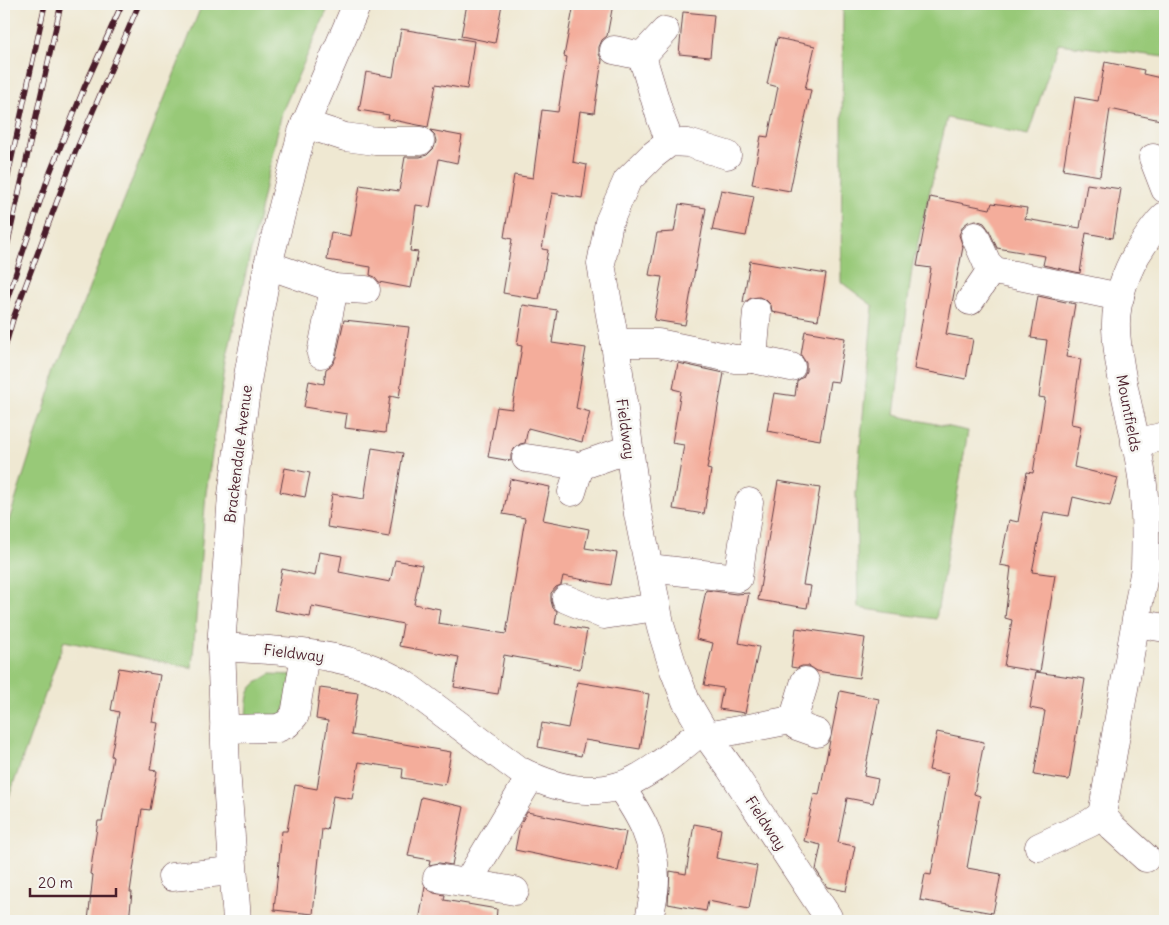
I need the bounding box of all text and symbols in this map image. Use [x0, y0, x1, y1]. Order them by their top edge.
street label: Mountfields [1112, 373, 1146, 453]
street label: Brackendale Avenue [220, 384, 256, 524]
street label: Fieldway [612, 398, 640, 460]
street label: Fieldway [263, 640, 325, 666]
street label: Fieldway [741, 792, 791, 854]
scale bar [30, 865, 116, 897]
text: 20 m [38, 873, 73, 892]

